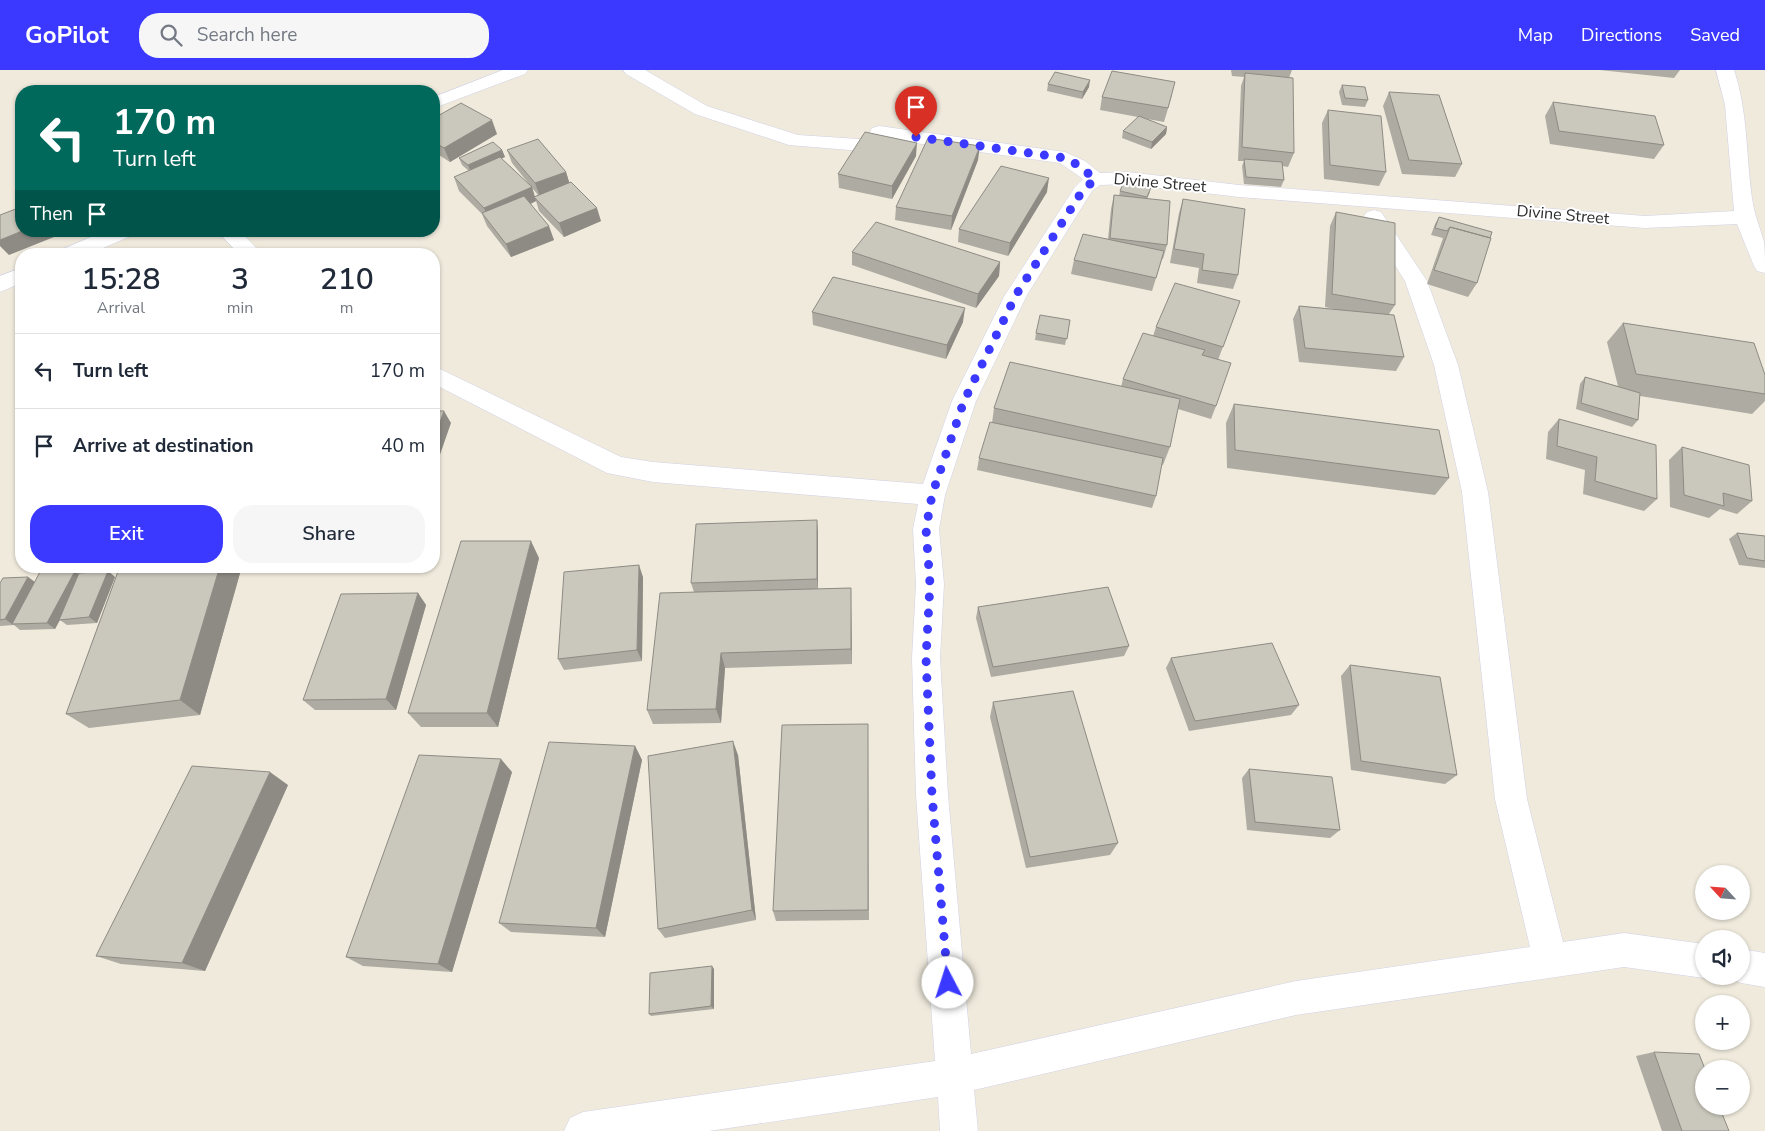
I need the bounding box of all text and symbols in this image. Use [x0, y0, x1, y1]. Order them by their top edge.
search box [139, 13, 489, 58]
text: GoPilot [25, 19, 109, 51]
icon: search [157, 21, 185, 49]
text: Search here [197, 22, 297, 48]
text: Map [1518, 23, 1553, 47]
text: Directions [1581, 23, 1662, 47]
text: Saved [1690, 23, 1740, 47]
pin [895, 86, 937, 137]
icon: arrive [902, 93, 930, 121]
text: 170 m [113, 99, 216, 146]
icon: left [30, 105, 95, 170]
text: Turn left [113, 144, 196, 174]
street label: Divine Street [1113, 168, 1208, 198]
icon: arrive [83, 200, 111, 228]
street label: Divine Street [1516, 200, 1611, 230]
text: Then [30, 201, 73, 227]
text: 15:28 [81, 259, 160, 300]
text: 3 [231, 259, 249, 300]
text: 210 [320, 259, 374, 300]
text: Arrival [97, 297, 145, 319]
text: min [227, 297, 253, 319]
text: m [340, 297, 354, 319]
icon: left [30, 357, 58, 385]
text: Turn left [73, 358, 148, 384]
text: 170 m [370, 358, 425, 384]
icon: arrive [30, 432, 58, 460]
text: Arrive at destination [73, 433, 254, 459]
text: 40 m [381, 433, 425, 459]
button: Exit [30, 505, 223, 563]
button: Share [233, 505, 425, 563]
north arrow [1695, 865, 1750, 920]
map controls [1695, 865, 1750, 1115]
button: sound [1695, 930, 1750, 985]
position arrow [921, 956, 973, 1008]
button: + [1695, 995, 1750, 1050]
button: − [1695, 1060, 1750, 1115]

